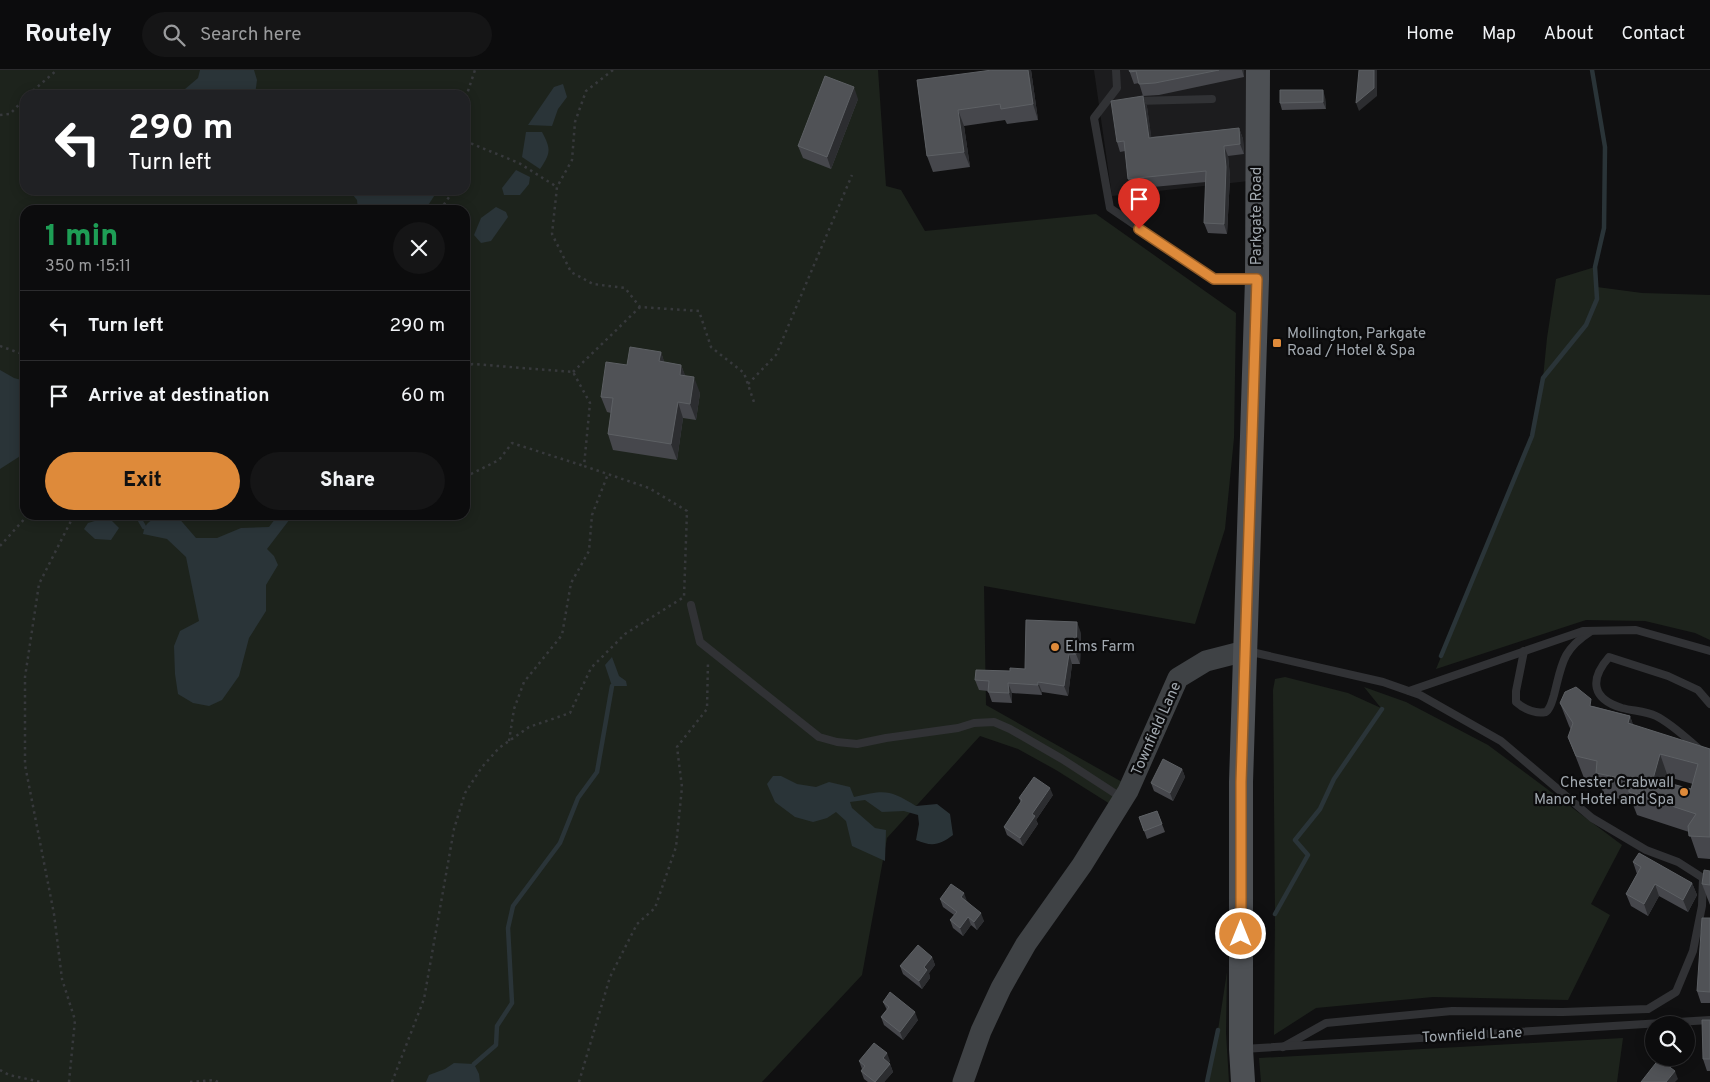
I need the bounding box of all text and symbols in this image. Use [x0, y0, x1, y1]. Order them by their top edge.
search box [142, 12, 492, 57]
text: Routely [25, 20, 112, 50]
icon: search [160, 21, 188, 49]
text: Search here [200, 23, 301, 47]
text: Home [1406, 23, 1454, 46]
text: Map [1482, 23, 1516, 46]
text: About [1544, 23, 1593, 46]
text: Contact [1621, 23, 1685, 46]
text: 290 m [128, 107, 233, 151]
icon: left [45, 110, 110, 175]
text: Turn left [128, 150, 211, 177]
street label: Parkgate Road [1248, 167, 1267, 265]
pin [1118, 178, 1160, 229]
icon: arrive [1125, 185, 1153, 213]
text: 1 min [45, 219, 118, 256]
button: close [393, 222, 445, 274]
text: 350 m · 15:11 [45, 257, 131, 277]
icon: left [45, 312, 73, 340]
text: Turn left [88, 314, 164, 338]
text: 290 m [389, 314, 445, 338]
place label: Mollington, Parkgate Road / Hotel & Spa [1287, 325, 1426, 361]
marker: Mollington, Parkgate Road / Hotel & Spa [1271, 337, 1283, 349]
icon: arrive [45, 382, 73, 410]
text: Arrive at destination [88, 384, 269, 408]
text: 60 m [401, 384, 445, 408]
button: Exit [45, 452, 240, 510]
button: Share [250, 452, 445, 510]
place label: Elms Farm [1065, 638, 1135, 657]
marker: Elms Farm [1049, 641, 1061, 653]
street label: Townfield Lane [1128, 679, 1186, 779]
place label: Chester Crabwall Manor Hotel and Spa [1534, 774, 1674, 810]
marker: Chester Crabwall Manor Hotel and Spa [1678, 786, 1690, 798]
position arrow [1214, 907, 1266, 959]
map controls [1645, 1016, 1695, 1066]
button: search [1645, 1016, 1695, 1066]
street label: Townfield Lane [1421, 1024, 1523, 1048]

